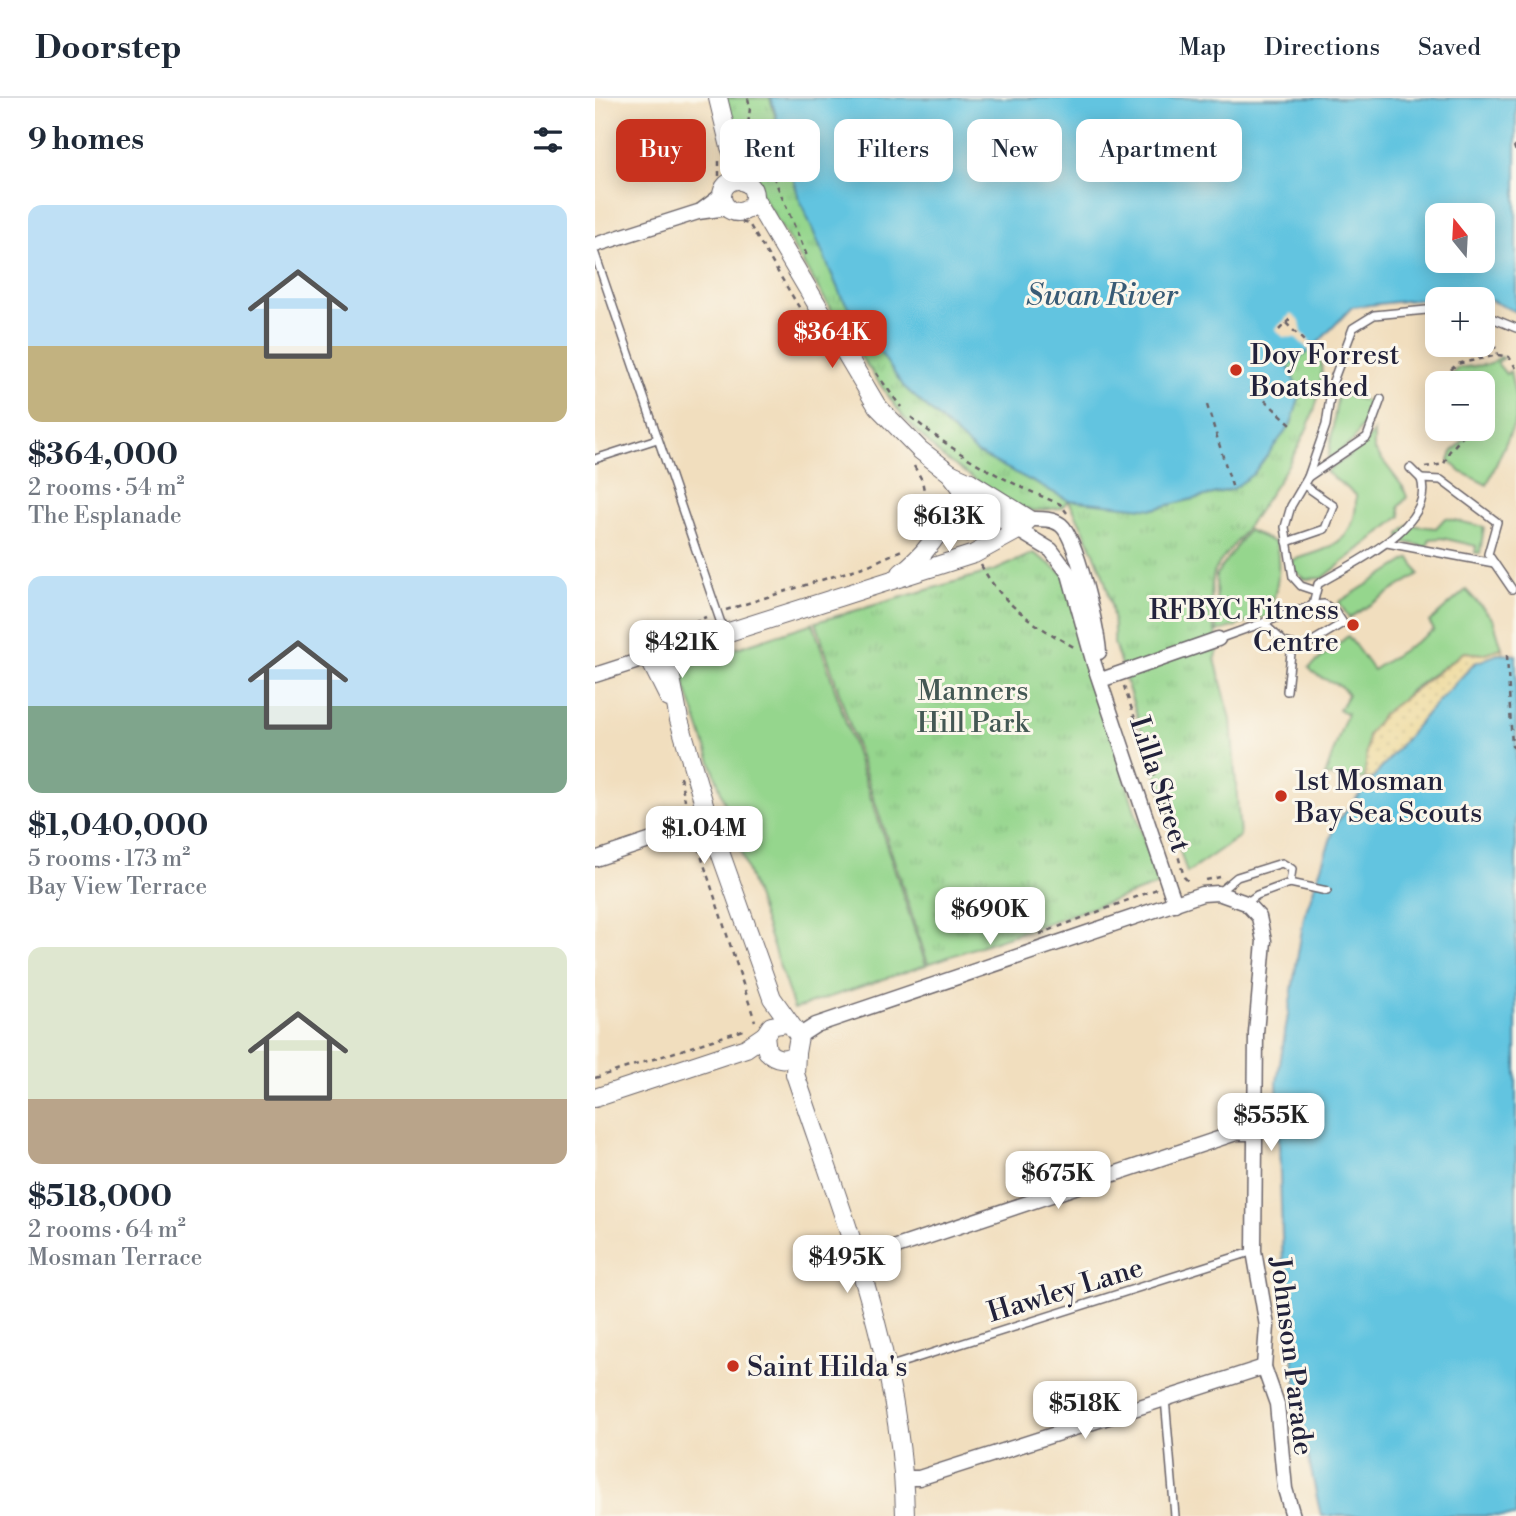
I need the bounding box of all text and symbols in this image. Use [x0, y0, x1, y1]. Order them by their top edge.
text: Doorstep [35, 28, 182, 69]
text: Map [1179, 33, 1226, 63]
text: Directions [1264, 33, 1380, 63]
text: Saved [1418, 33, 1481, 63]
chip: Buy [616, 119, 706, 182]
chip: Rent [720, 119, 820, 182]
chip: Filters [834, 119, 953, 182]
chip: New [967, 119, 1062, 182]
chip: Apartment [1076, 119, 1242, 182]
text: 9 homes [28, 121, 144, 159]
icon: filters [529, 121, 567, 159]
north arrow [1425, 203, 1495, 273]
map controls [1425, 203, 1495, 441]
icon: home [235, 251, 361, 377]
water label: Swan River [1026, 277, 1179, 315]
button: + [1425, 287, 1495, 357]
pin: $364K [783, 310, 881, 370]
text: $364K [794, 319, 870, 347]
place label: Doy Forrest Boatshed [1249, 338, 1400, 405]
marker: Doy Forrest Boatshed [1228, 362, 1244, 378]
button: − [1425, 371, 1495, 441]
text: $364,000 [28, 436, 178, 474]
text: 2 rooms · 54 m² [28, 474, 185, 502]
pin: $613K [900, 494, 998, 554]
text: The Esplanade [28, 502, 182, 530]
text: $613K [913, 503, 985, 531]
place label: RFBYC Fitness Centre [1149, 593, 1339, 660]
marker: RFBYC Fitness Centre [1345, 617, 1361, 633]
pin: $421K [633, 620, 731, 680]
icon: home [235, 622, 361, 748]
text: $421K [645, 629, 719, 657]
park label: Manners Hill Park [917, 674, 1031, 741]
street label: Lilla Street [1121, 712, 1198, 857]
place label: 1st Mosman Bay Sea Scouts [1294, 764, 1482, 831]
marker: 1st Mosman Bay Sea Scouts [1273, 788, 1289, 804]
pin: $1.04M [647, 806, 761, 866]
text: $1,040,000 [28, 807, 208, 845]
text: $1.04M [662, 815, 746, 843]
text: 5 rooms · 173 m² [28, 845, 190, 873]
text: Bay View Terrace [28, 873, 207, 901]
pin: $690K [941, 888, 1039, 947]
text: $690K [951, 896, 1029, 924]
icon: home [235, 993, 361, 1119]
pin: $555K [1222, 1094, 1320, 1153]
text: $555K [1233, 1102, 1309, 1130]
pin: $675K [1009, 1152, 1107, 1211]
text: $675K [1022, 1160, 1094, 1188]
text: $518,000 [28, 1178, 172, 1216]
text: 2 rooms · 64 m² [28, 1216, 186, 1244]
pin: $495K [798, 1236, 896, 1295]
text: Mosman Terrace [28, 1244, 202, 1272]
text: $495K [809, 1244, 885, 1272]
street label: Hawley Lane [983, 1250, 1148, 1331]
street label: Johnson Parade [1262, 1254, 1321, 1457]
place label: Saint Hilda's [747, 1350, 907, 1385]
marker: Saint Hilda's [725, 1358, 741, 1374]
pin: $518K [1036, 1382, 1134, 1441]
text: $518K [1049, 1390, 1121, 1418]

